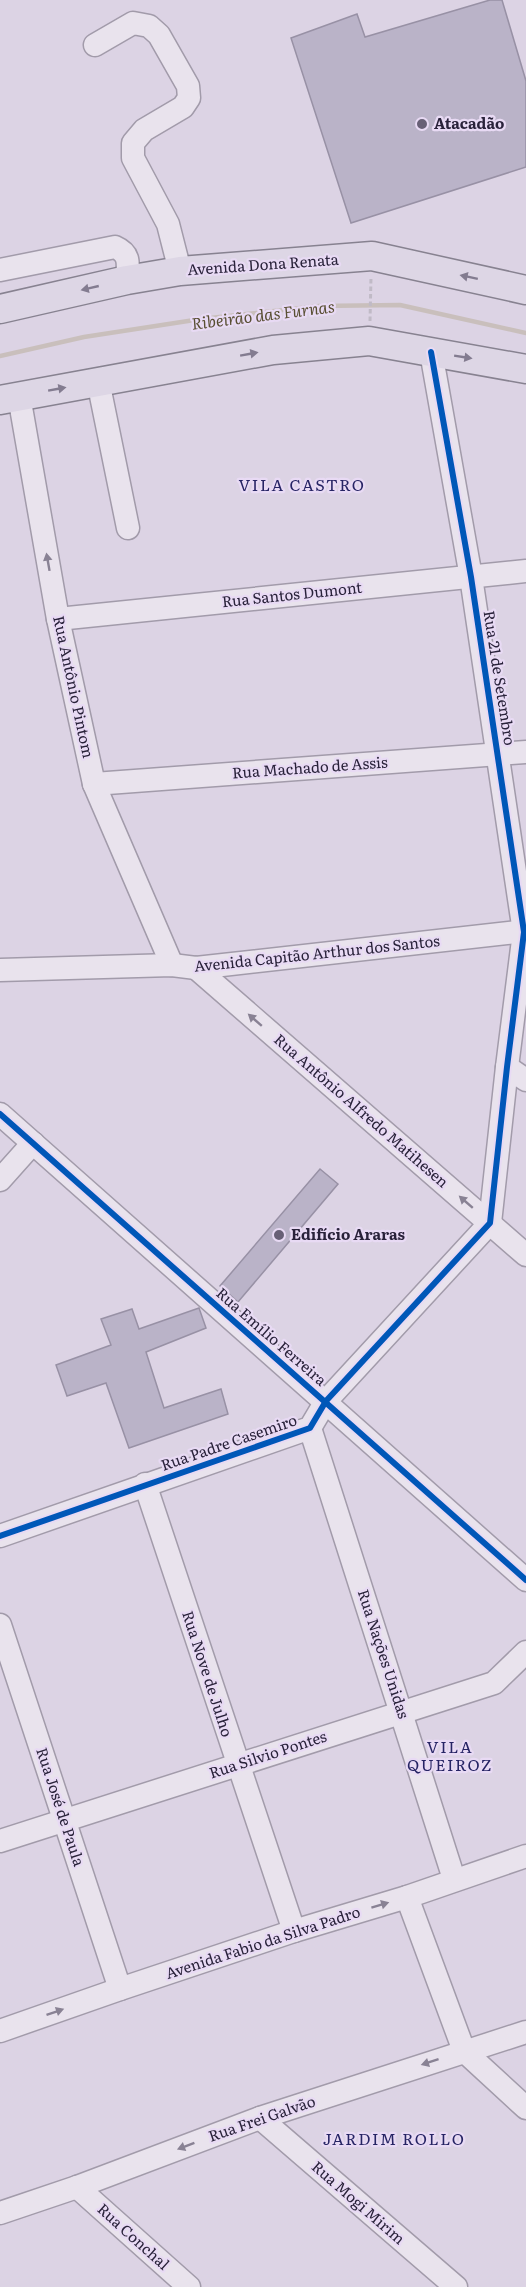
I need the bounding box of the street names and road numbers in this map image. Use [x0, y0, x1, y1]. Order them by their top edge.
street label: Avenida Dona Renata [186, 247, 340, 280]
street label: Rua Santos Dumont [221, 575, 363, 612]
street label: Rua 21 de Setembro [478, 609, 523, 747]
street label: Rua Antônio Pintom [48, 613, 101, 760]
street label: Rua Machado de Assis [231, 750, 389, 783]
street label: Avenida Capitão Arthur dos Santos [193, 928, 441, 977]
street label: Rua Antônio Alfredo Matihesen [270, 1027, 454, 1192]
street label: Rua Emílio Ferreira [212, 1281, 333, 1391]
street label: Rua Padre Casemiro [157, 1407, 300, 1476]
street label: Rua Nações Unidas [353, 1586, 416, 1721]
street label: Rua Nove de Julho [177, 1608, 240, 1740]
street label: Rua Silvio Pontes [206, 1724, 330, 1783]
street label: Rua José de Paula [31, 1744, 92, 1870]
street label: Avenida Fabio da Silva Padro [162, 1899, 363, 1984]
street label: Rua Frei Galvão [205, 2088, 318, 2147]
street label: Rua Mogi Mirim [307, 2155, 411, 2249]
street label: Rua Conchal [93, 2197, 175, 2275]

